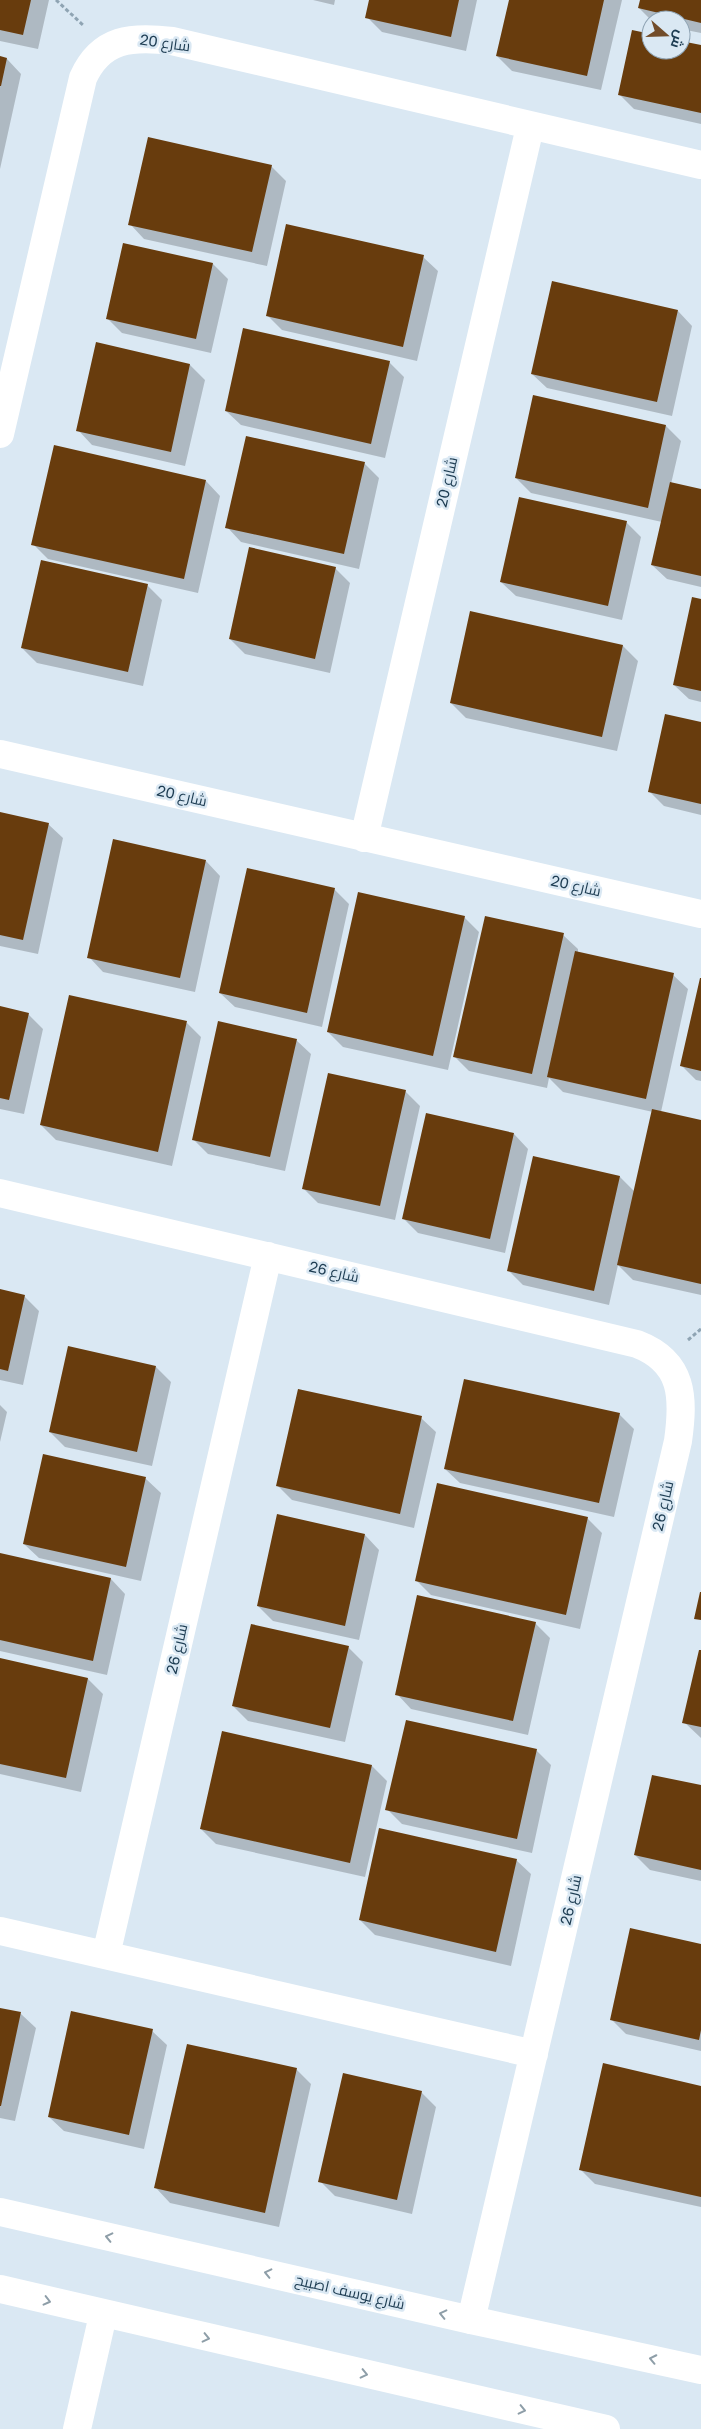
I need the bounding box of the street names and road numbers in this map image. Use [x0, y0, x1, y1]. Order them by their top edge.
street label: شارع 20 [138, 30, 192, 57]
street label: شارع 20 [432, 455, 463, 509]
street label: شارع 20 [155, 781, 209, 812]
street label: شارع 20 [549, 871, 603, 902]
street label: شارع 26 [307, 1257, 361, 1288]
street label: شارع 26 [648, 1479, 679, 1533]
street label: شارع 26 [162, 1622, 193, 1676]
street label: شارع 26 [556, 1873, 587, 1927]
street label: شارع يوسف اصبيح [293, 2270, 407, 2315]

